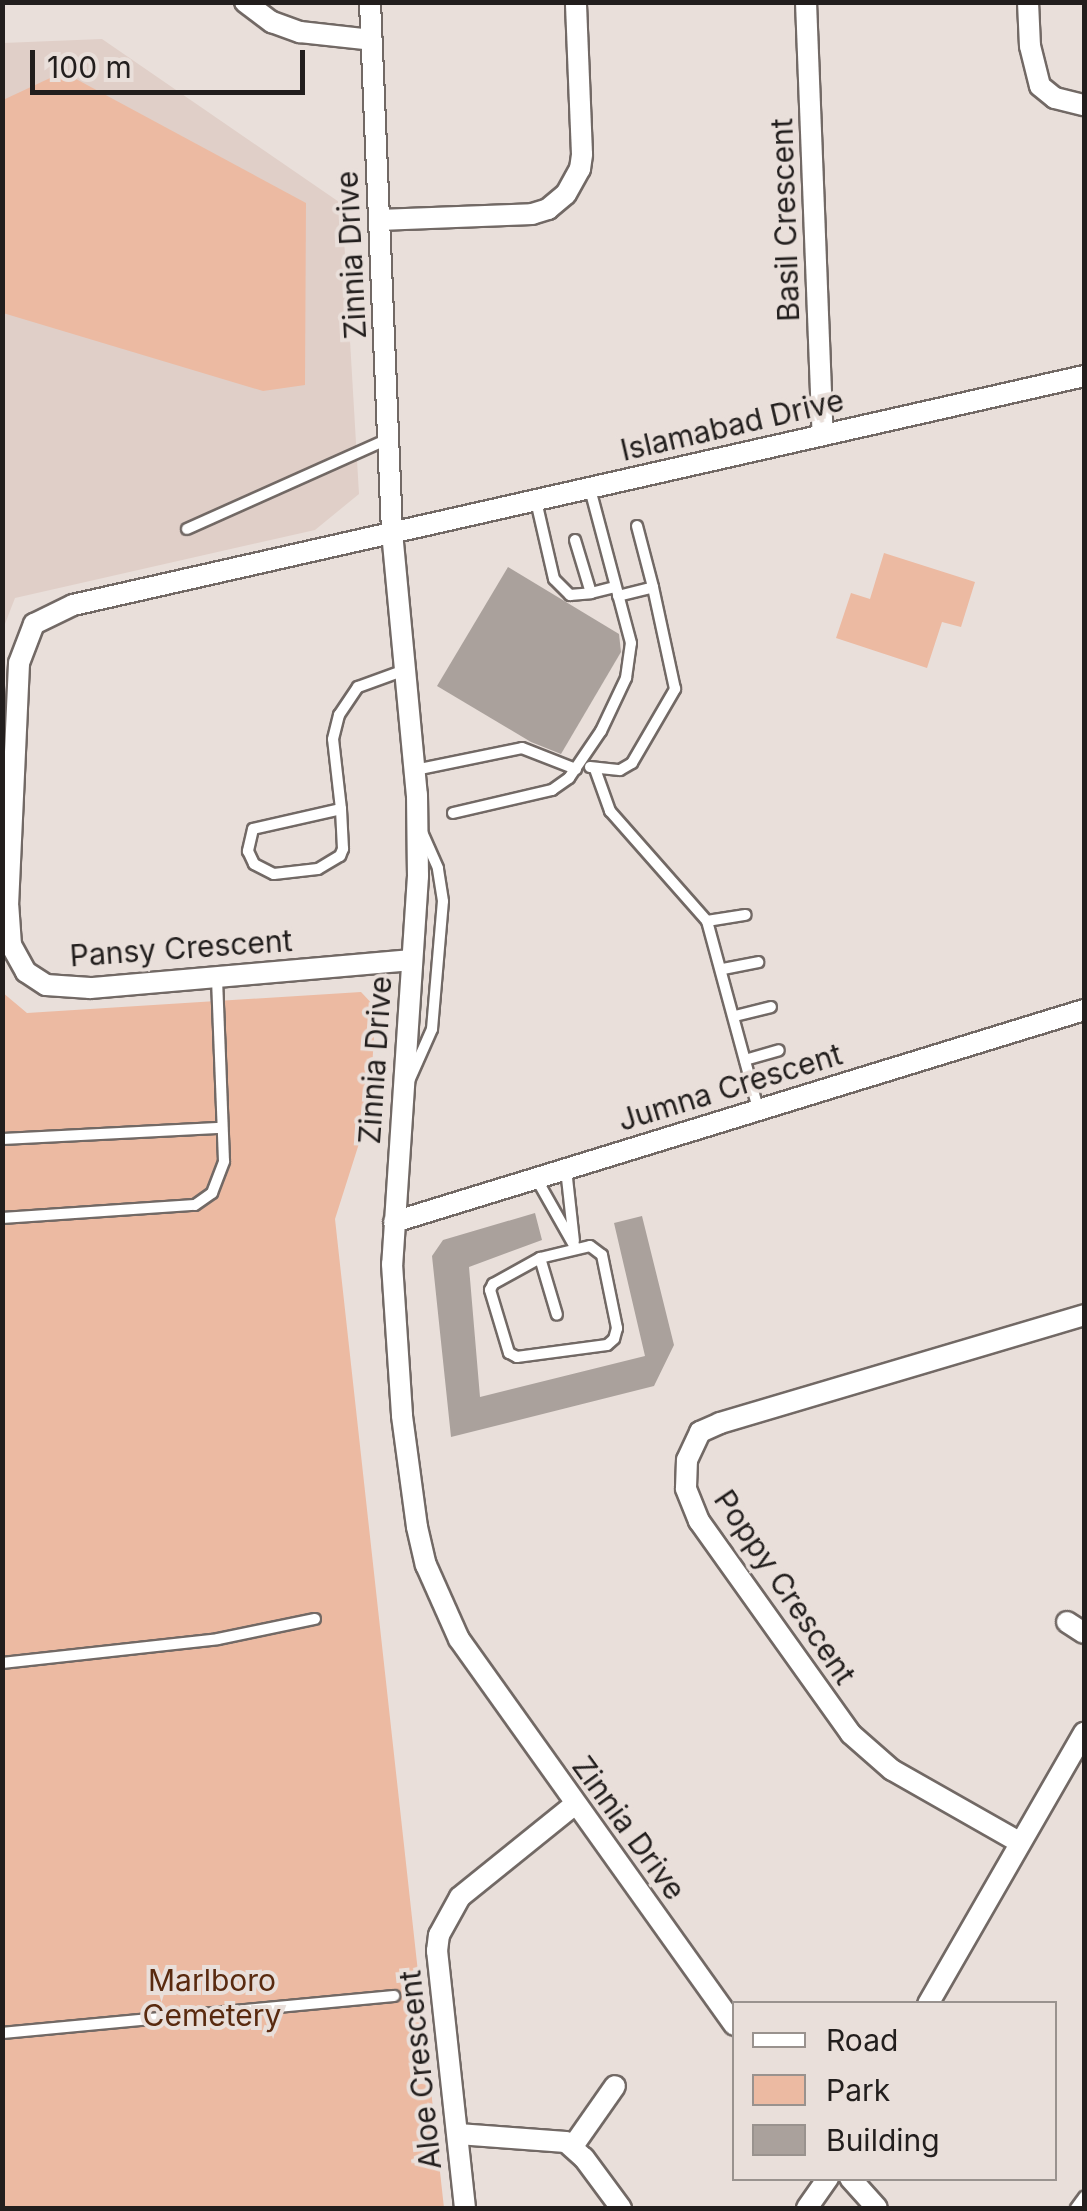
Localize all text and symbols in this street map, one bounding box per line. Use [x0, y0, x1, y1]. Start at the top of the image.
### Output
scale bar [35, 30, 310, 92]
text: 100 m [47, 49, 132, 85]
street label: Basil Crescent [763, 118, 807, 322]
street label: Zinnia Drive [329, 170, 373, 340]
street label: Islamabad Drive [617, 382, 847, 468]
street label: Pansy Crescent [68, 922, 294, 974]
street label: Zinnia Drive [351, 975, 399, 1145]
street label: Jumna Crescent [614, 1036, 846, 1138]
street label: Poppy Crescent [707, 1483, 863, 1691]
street label: Zinnia Drive [565, 1749, 693, 1907]
park label: Marlboro Cemetery [143, 1962, 281, 2032]
street label: Aloe Crescent [392, 1969, 448, 2171]
legend [732, 2001, 1057, 2181]
text: Road [826, 2022, 898, 2058]
text: Park [826, 2072, 890, 2108]
text: Building [826, 2122, 940, 2158]

